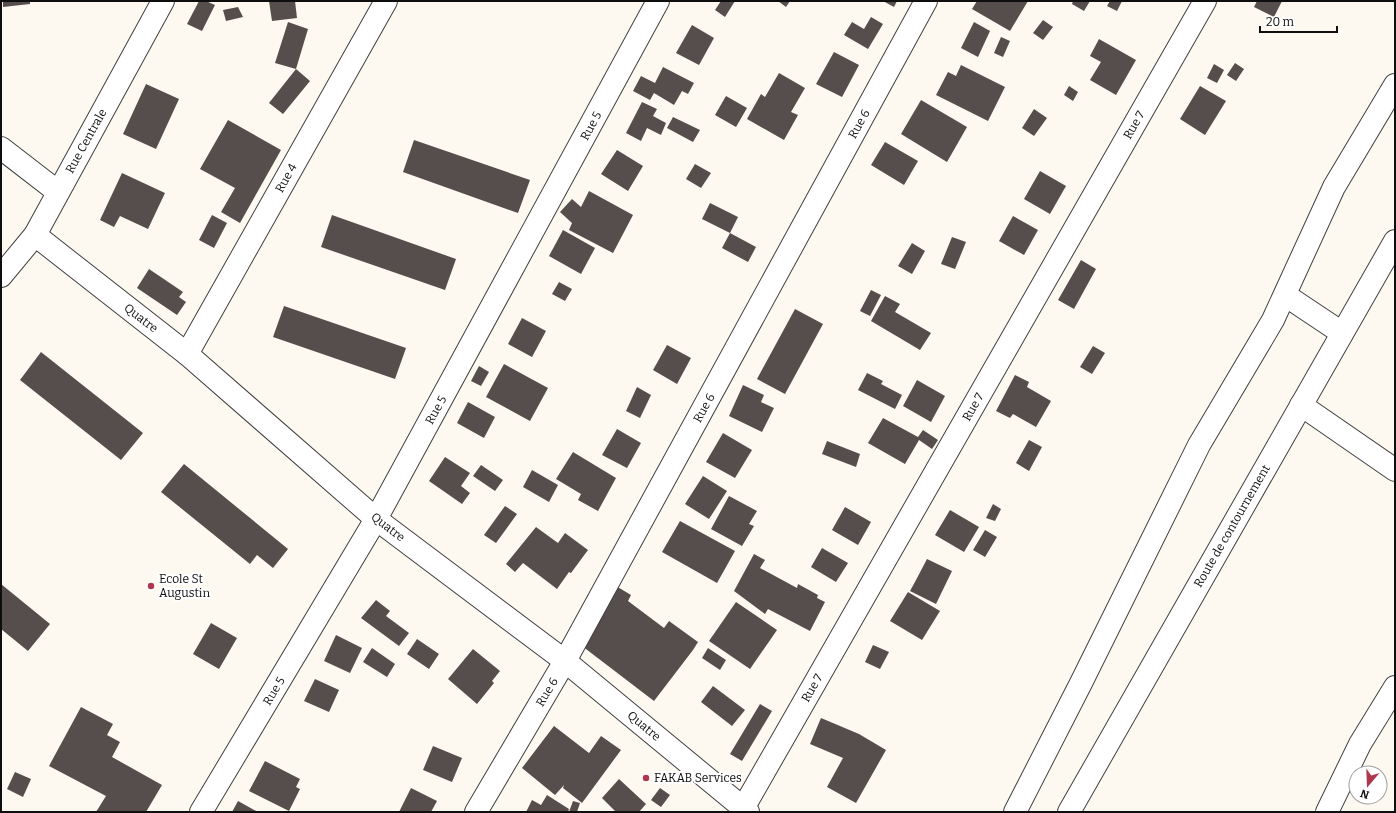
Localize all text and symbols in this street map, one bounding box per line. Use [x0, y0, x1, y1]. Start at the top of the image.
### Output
scale bar [1260, 8, 1337, 34]
text: 20 m [1266, 15, 1295, 29]
street label: Rue Centrale [63, 106, 109, 176]
street label: Rue 6 [845, 107, 873, 141]
street label: Rue 7 [1120, 108, 1148, 142]
street label: Rue 5 [578, 109, 604, 143]
street label: Rue 4 [272, 161, 300, 195]
street label: Quatre [121, 301, 161, 335]
street label: Rue 7 [959, 390, 987, 424]
street label: Rue 6 [690, 391, 718, 425]
street label: Rue 5 [422, 393, 450, 427]
street label: Route de contournement [1191, 462, 1273, 590]
street label: Quatre [368, 510, 408, 544]
place label: Ecole St Augustin [159, 572, 210, 600]
marker: Ecole St Augustin [146, 581, 156, 591]
street label: Rue 7 [798, 671, 826, 705]
street label: Rue 5 [260, 674, 288, 708]
street label: Rue 6 [533, 675, 561, 709]
street label: Quatre [625, 708, 663, 744]
north arrow [1348, 765, 1388, 805]
place label: FAKAB Services [654, 771, 742, 785]
marker: FAKAB Services [641, 773, 651, 783]
text: N [1358, 786, 1371, 802]

